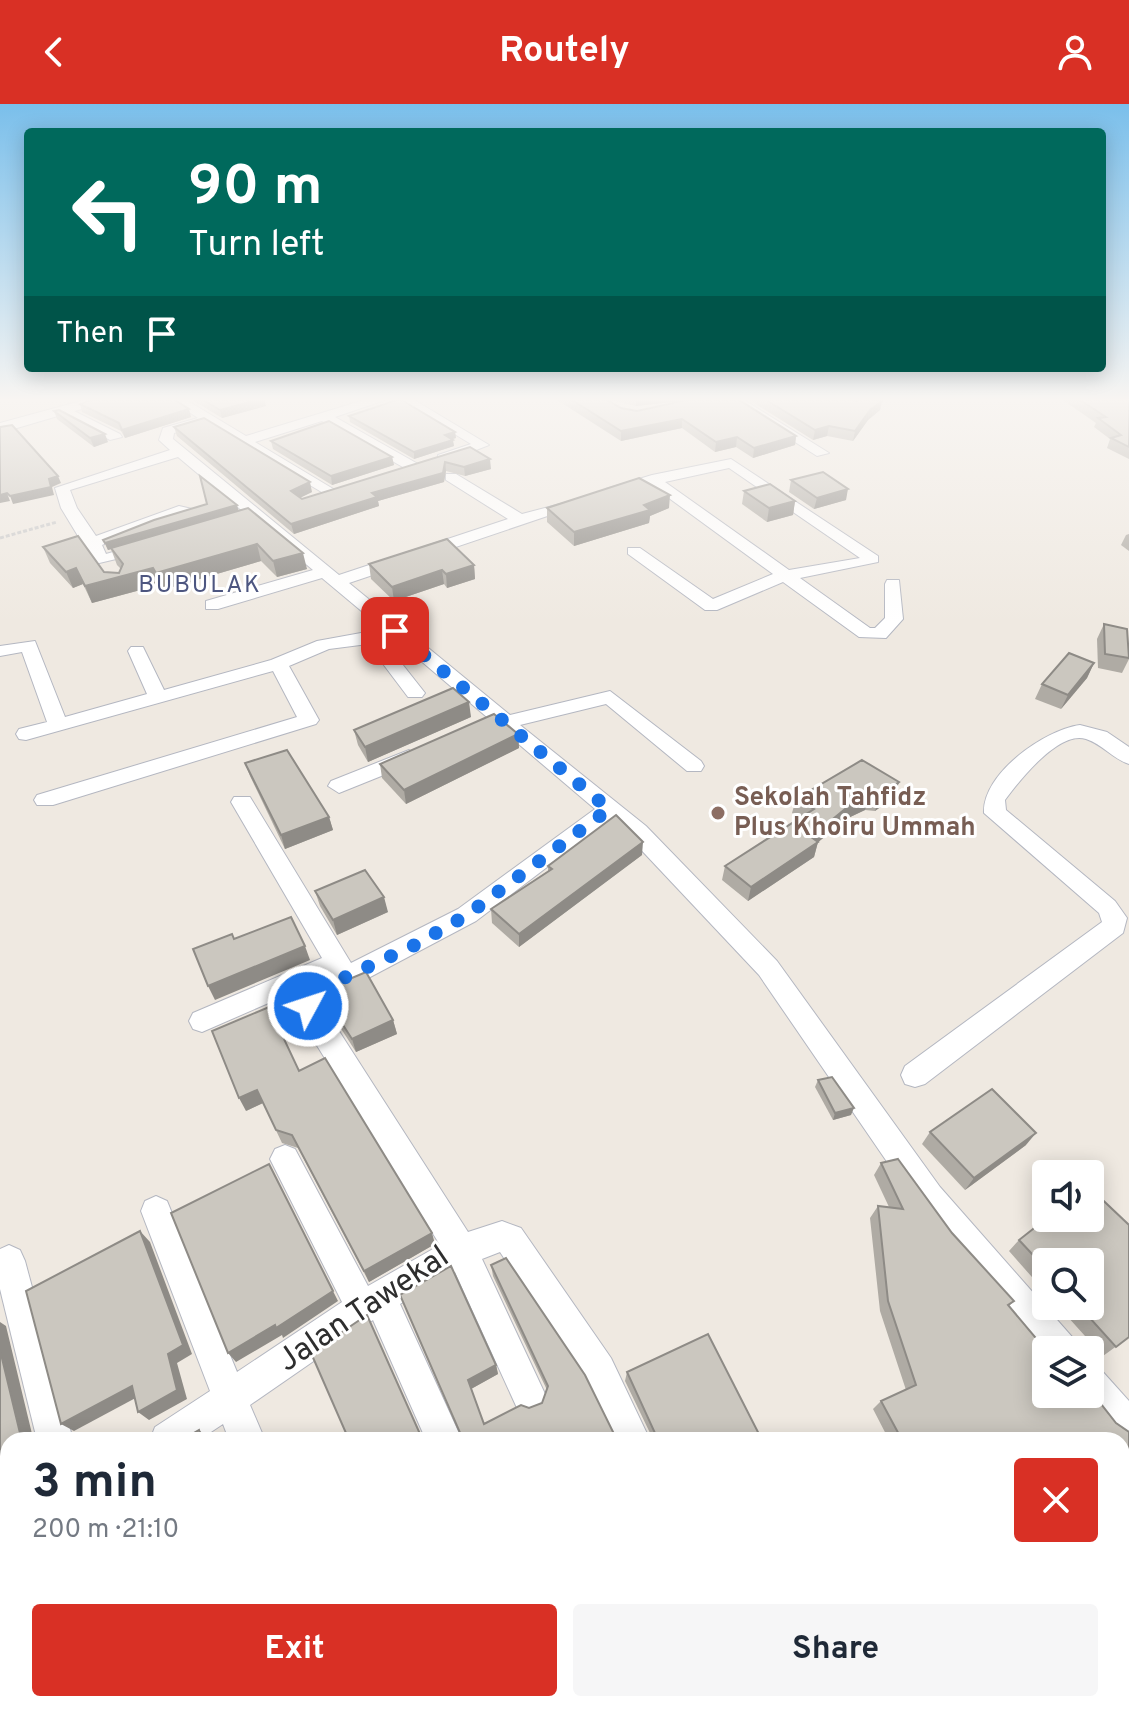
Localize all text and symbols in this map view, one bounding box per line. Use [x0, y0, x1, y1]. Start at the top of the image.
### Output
text: Routely [499, 29, 630, 75]
icon: back [32, 30, 76, 74]
icon: person [1053, 30, 1097, 74]
text: 90 m [188, 154, 323, 224]
icon: left [56, 160, 160, 264]
text: Turn left [188, 223, 325, 269]
icon: arrive [140, 312, 184, 356]
text: Then [56, 316, 124, 353]
district label: BUBULAK [138, 571, 262, 601]
pin [361, 597, 429, 665]
icon: arrive [373, 609, 417, 653]
place label: Sekolah Tahfidz Plus Khoiru Ummah [734, 782, 976, 845]
marker: Sekolah Tahfidz Plus Khoiru Ummah [709, 804, 727, 822]
position arrow [266, 964, 350, 1048]
map controls [1032, 1160, 1104, 1408]
button: sound [1032, 1160, 1104, 1232]
street label: Jalan Tawekal [271, 1238, 457, 1382]
button: search [1032, 1248, 1104, 1320]
button: layers [1032, 1336, 1104, 1408]
text: 3 min [32, 1454, 157, 1514]
button: close [1014, 1458, 1098, 1542]
text: 200 m · 21:10 [32, 1514, 179, 1547]
button: Exit [32, 1604, 557, 1696]
button: Share [573, 1604, 1098, 1696]

